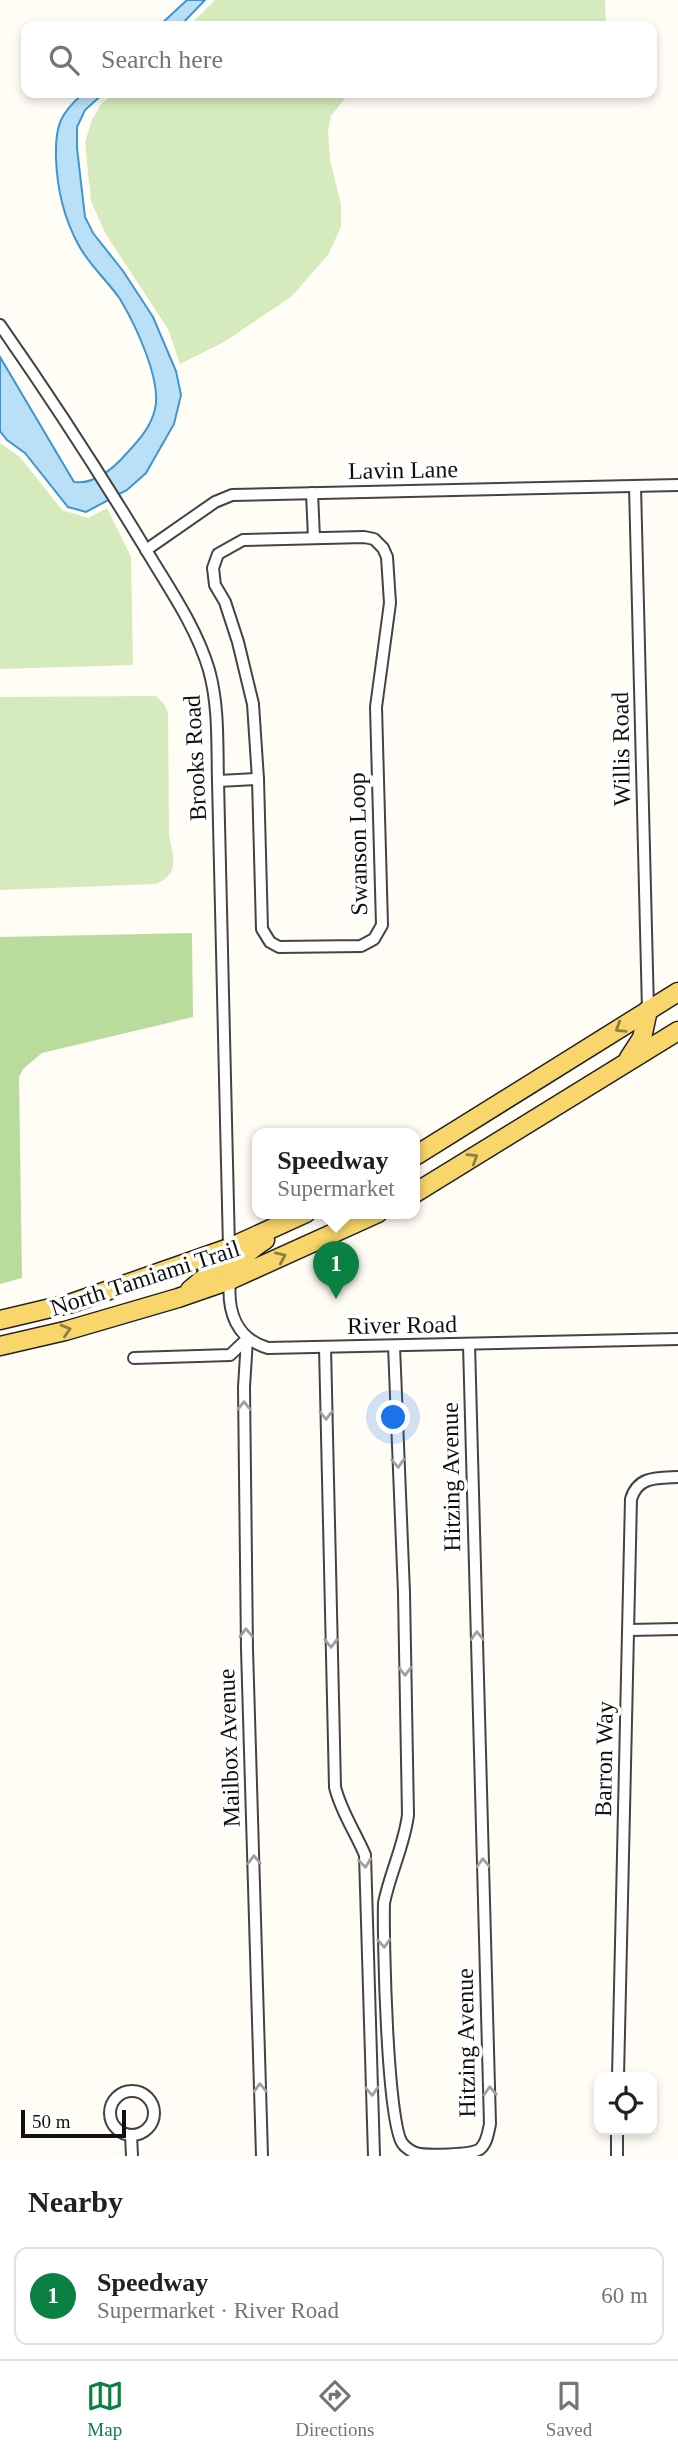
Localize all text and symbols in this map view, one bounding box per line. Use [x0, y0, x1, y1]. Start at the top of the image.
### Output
search box [21, 21, 657, 98]
icon: search [45, 41, 83, 79]
text: Search here [101, 45, 223, 74]
street label: Lavin Lane [348, 456, 458, 484]
street label: Willis Road [607, 692, 635, 806]
street label: Brooks Road [179, 694, 211, 822]
street label: Swanson Loop [344, 772, 372, 916]
one-way arrow [615, 1020, 628, 1033]
popup [252, 1128, 420, 1219]
text: Speedway [277, 1146, 388, 1175]
one-way arrow [465, 1153, 478, 1166]
text: Supermarket [277, 1176, 395, 1201]
street label: North Tamiami Trail [47, 1235, 243, 1321]
pin: 1 [313, 1241, 359, 1299]
one-way arrow [274, 1251, 287, 1265]
street label: River Road [347, 1311, 457, 1339]
one-way arrow [60, 1324, 72, 1339]
one-way arrow [236, 1400, 252, 1410]
your location [376, 1400, 410, 1434]
street label: Hitzing Avenue [437, 1402, 465, 1552]
one-way arrow [318, 1411, 334, 1421]
one-way arrow [391, 1458, 406, 1469]
one-way arrow [239, 1627, 254, 1638]
one-way arrow [470, 1630, 485, 1641]
one-way arrow [323, 1638, 339, 1648]
one-way arrow [397, 1666, 413, 1676]
street label: Mailbox Avenue [213, 1668, 245, 1828]
street label: Barron Way [590, 1701, 618, 1817]
one-way arrow [246, 1855, 261, 1866]
one-way arrow [357, 1858, 372, 1869]
one-way arrow [476, 1858, 491, 1869]
one-way arrow [376, 1938, 391, 1949]
street label: Hitzing Avenue [452, 1968, 480, 2118]
map controls [594, 2072, 657, 2135]
button: locate [594, 2072, 657, 2135]
one-way arrow [253, 2082, 268, 2093]
one-way arrow [364, 2085, 379, 2096]
one-way arrow [482, 2085, 497, 2096]
scale bar [21, 2107, 126, 2139]
text: 50 m [32, 2111, 71, 2132]
text: Nearby [28, 2185, 123, 2218]
text: Speedway [97, 2268, 208, 2297]
text: 1 [47, 2283, 59, 2308]
text: 60 m [601, 2283, 648, 2308]
text: Supermarket · River Road [97, 2298, 339, 2323]
tab: Map [86, 2377, 124, 2441]
tab: Directions [295, 2377, 374, 2441]
tab: Saved [546, 2377, 592, 2441]

